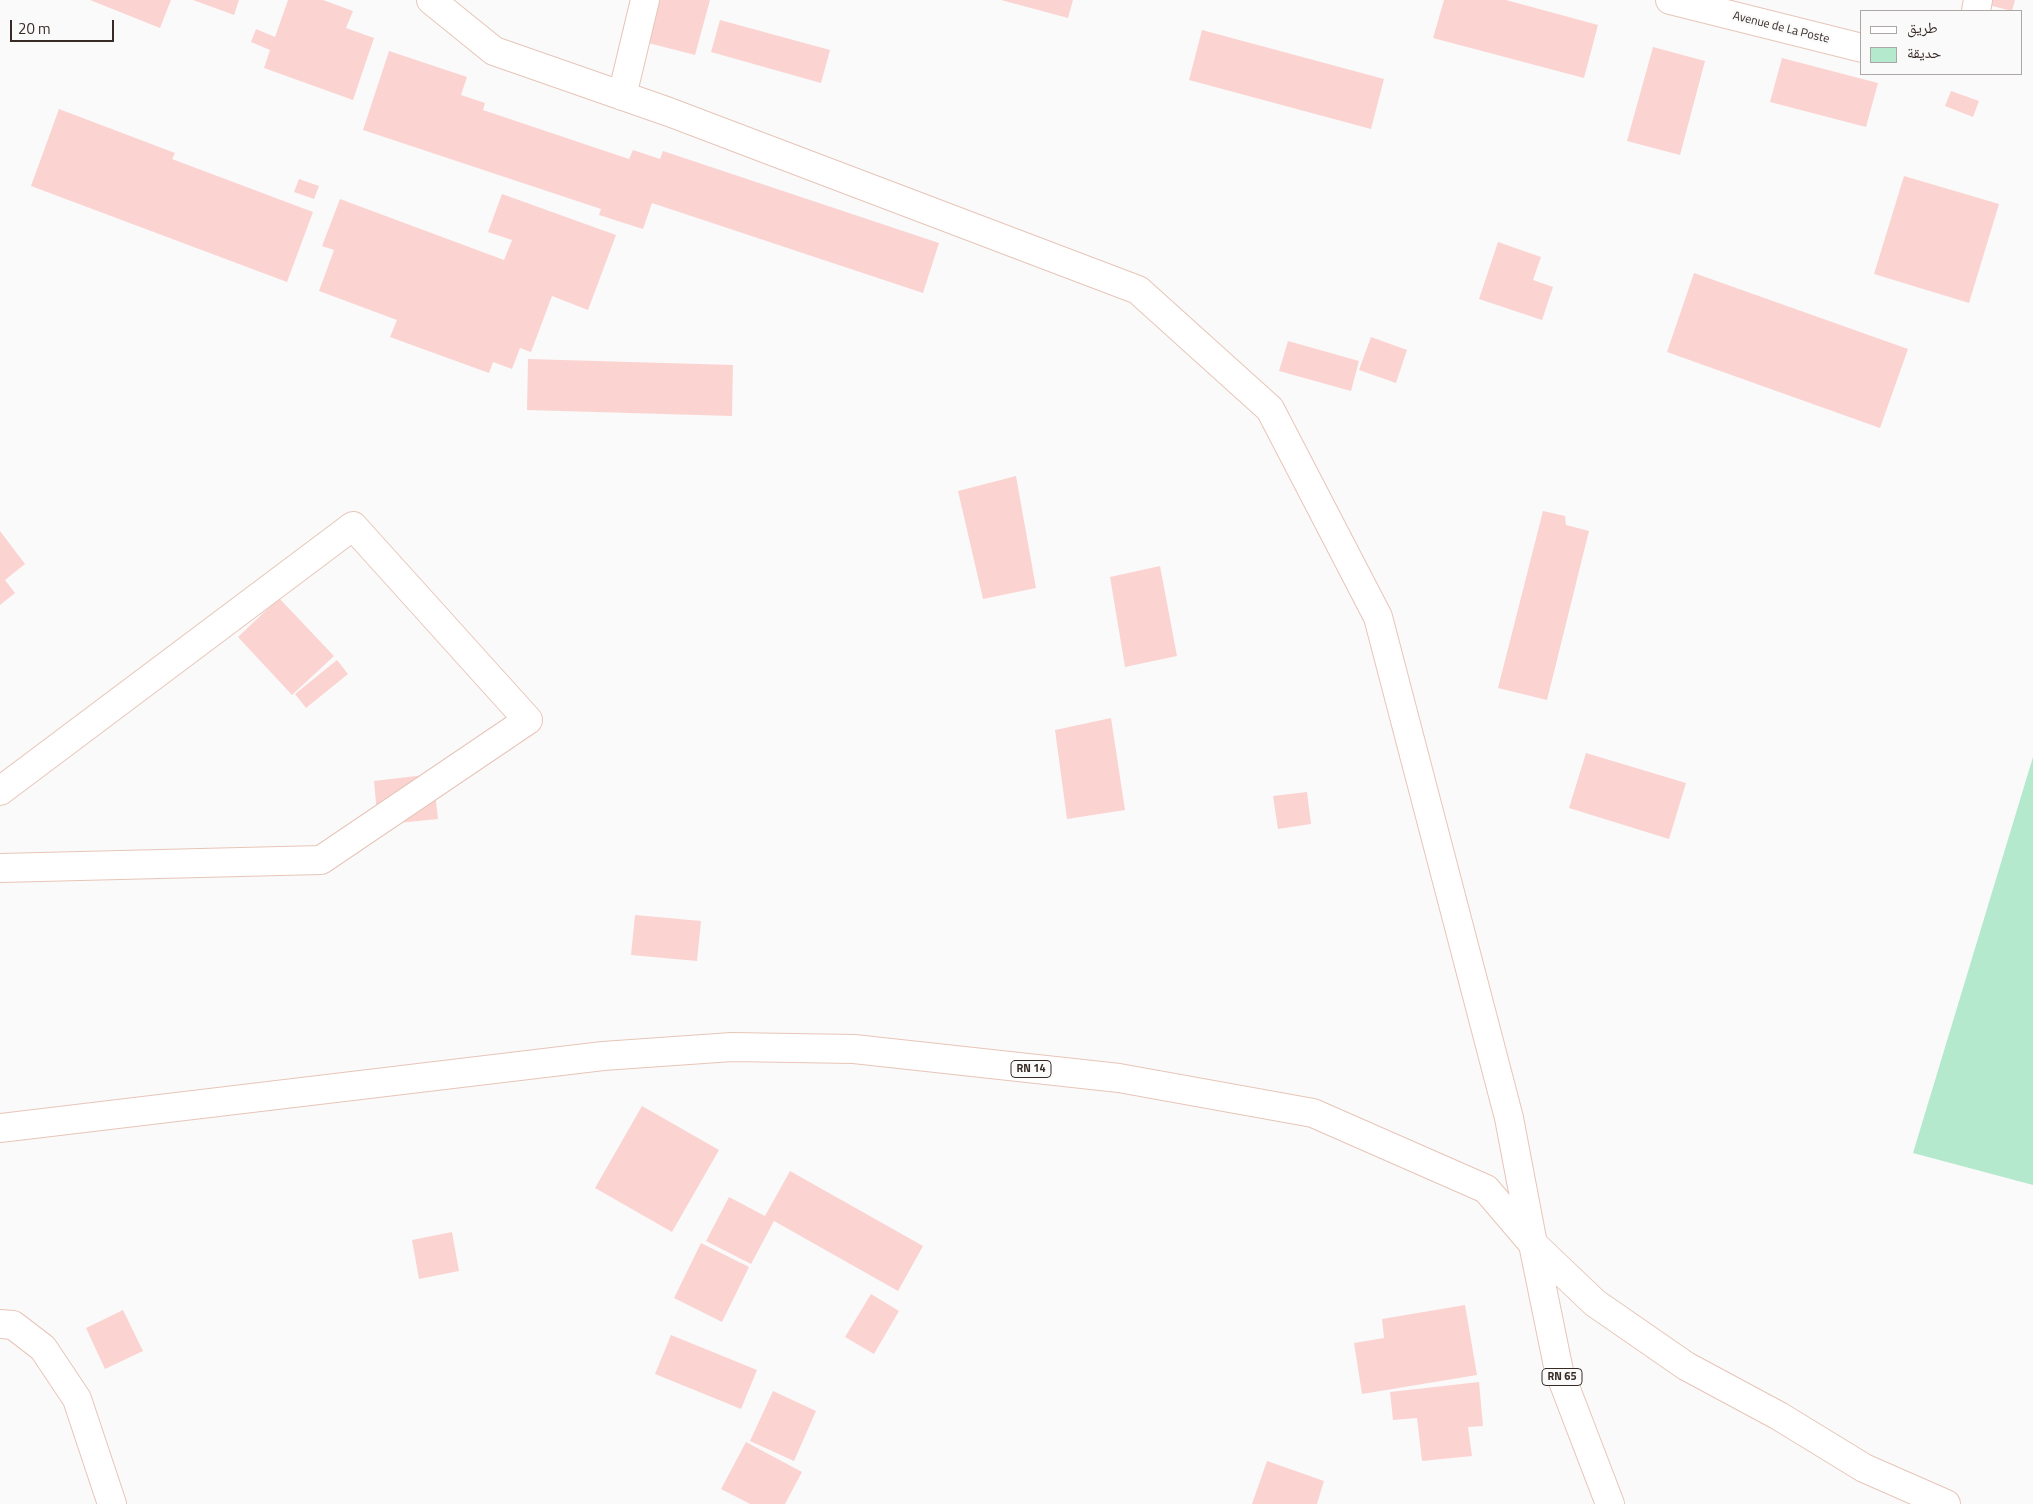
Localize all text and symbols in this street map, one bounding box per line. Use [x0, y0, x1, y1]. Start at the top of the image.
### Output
street label: Avenue de La Poste [1731, 9, 1831, 47]
scale bar [12, 10, 116, 42]
legend [1860, 10, 2023, 75]
text: طريق [1907, 16, 1938, 39]
text: 20 m [18, 17, 51, 40]
text: حديقة [1907, 41, 1941, 64]
road number: RN 14 [1011, 1060, 1051, 1078]
road number: RN 65 [1542, 1368, 1582, 1385]

